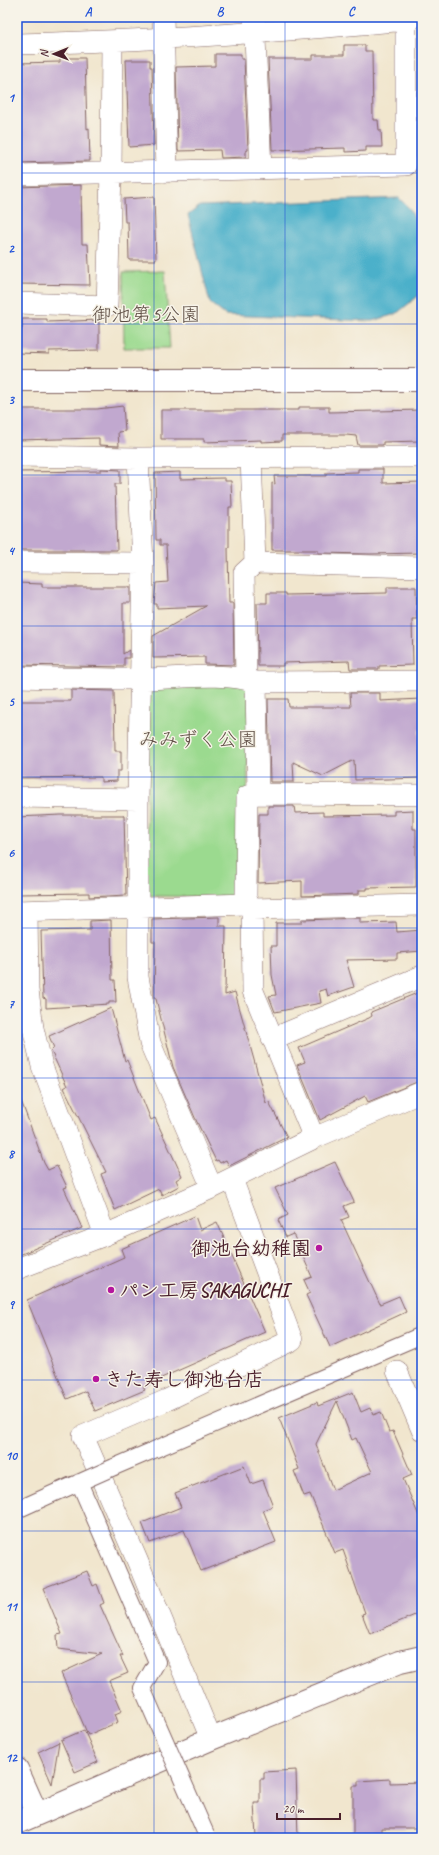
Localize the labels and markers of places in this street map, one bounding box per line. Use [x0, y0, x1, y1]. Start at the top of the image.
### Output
place label: 御池台幼稚園 [191, 1236, 311, 1261]
marker: 御池台幼稚園 [314, 1243, 324, 1253]
place label: パン工房SAKAGUCHI [119, 1278, 293, 1303]
marker: パン工房SAKAGUCHI [106, 1285, 116, 1295]
place label: きた寿し御池台店 [104, 1367, 264, 1392]
marker: きた寿し御池台店 [91, 1374, 101, 1384]

